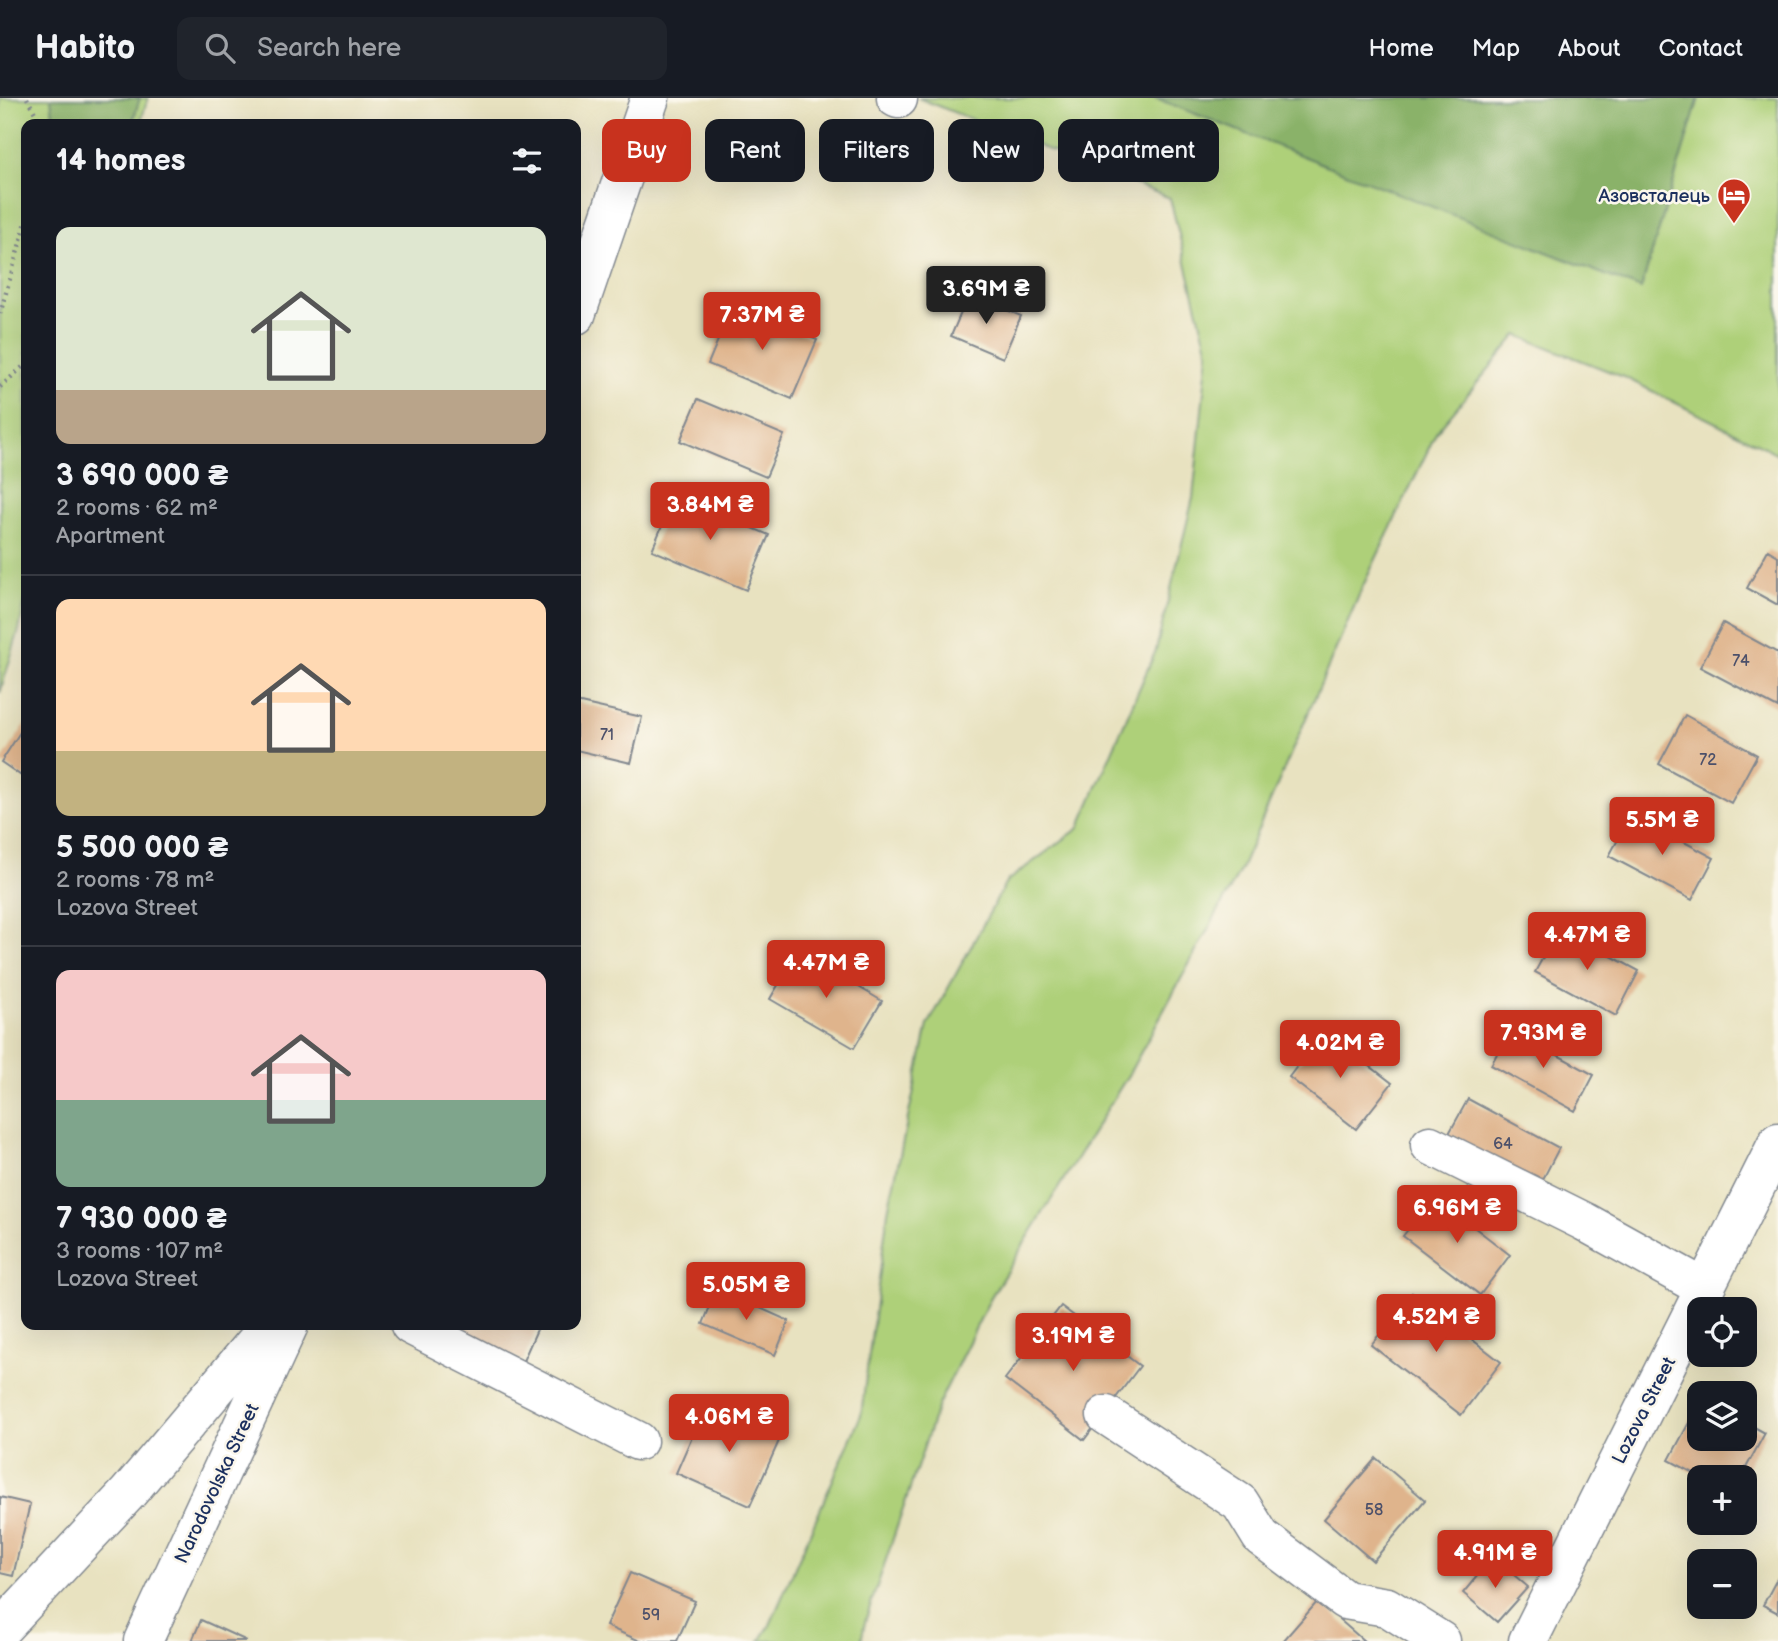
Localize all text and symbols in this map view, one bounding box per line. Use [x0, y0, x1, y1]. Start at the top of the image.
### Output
search box [177, 17, 667, 80]
text: Habito [35, 28, 135, 68]
icon: search [201, 29, 239, 67]
text: Search here [257, 33, 401, 64]
text: Home [1369, 34, 1434, 63]
text: Map [1472, 34, 1520, 63]
text: About [1558, 34, 1620, 63]
text: Contact [1658, 34, 1743, 63]
chip: Buy [602, 119, 691, 182]
chip: Rent [705, 119, 805, 182]
chip: Filters [819, 119, 934, 182]
chip: New [948, 119, 1044, 182]
chip: Apartment [1058, 119, 1219, 182]
icon: filters [508, 142, 546, 180]
text: 14 homes [56, 143, 185, 179]
hotel icon: Азовсталець [1715, 176, 1753, 225]
place label: Азовсталець [1598, 185, 1711, 208]
pin: 3.69M ₴ [921, 266, 1051, 326]
icon: home [238, 273, 364, 399]
text: 3.69M ₴ [942, 275, 1030, 303]
pin: 7.37M ₴ [697, 292, 827, 352]
text: 7.37M ₴ [719, 301, 805, 329]
text: 3 690 000 ₴ [56, 458, 228, 494]
pin: 3.84M ₴ [645, 482, 775, 542]
text: 3.84M ₴ [666, 491, 754, 519]
text: 2 rooms · 62 m² [56, 494, 218, 522]
text: Apartment [56, 522, 165, 550]
icon: home [238, 645, 364, 771]
house number: 74 [1732, 652, 1750, 671]
house number: 71 [600, 726, 614, 745]
house number: 72 [1699, 751, 1717, 770]
pin: 5.5M ₴ [1605, 798, 1719, 857]
text: 5.5M ₴ [1626, 806, 1698, 834]
text: 5 500 000 ₴ [56, 830, 228, 866]
text: 2 rooms · 78 m² [56, 866, 214, 894]
text: Lozova Street [56, 894, 198, 922]
pin: 4.47M ₴ [1522, 912, 1652, 972]
text: 4.47M ₴ [1544, 921, 1630, 949]
pin: 4.47M ₴ [761, 940, 891, 1000]
text: 4.47M ₴ [783, 949, 869, 977]
pin: 7.93M ₴ [1478, 1010, 1608, 1070]
icon: home [238, 1016, 364, 1142]
text: 7.93M ₴ [1500, 1019, 1586, 1047]
pin: 4.02M ₴ [1275, 1020, 1405, 1080]
text: 4.02M ₴ [1296, 1029, 1384, 1057]
house number: 64 [1493, 1135, 1513, 1154]
pin: 6.96M ₴ [1392, 1186, 1522, 1245]
text: 6.96M ₴ [1413, 1194, 1501, 1222]
text: 7 930 000 ₴ [56, 1201, 227, 1237]
text: 3 rooms · 107 m² [56, 1237, 223, 1265]
pin: 5.05M ₴ [681, 1262, 811, 1322]
text: Lozova Street [56, 1265, 198, 1293]
text: 5.05M ₴ [702, 1271, 790, 1299]
pin: 4.52M ₴ [1371, 1294, 1501, 1354]
map controls [1687, 1297, 1757, 1619]
button: locate [1687, 1297, 1757, 1367]
text: 4.52M ₴ [1392, 1303, 1480, 1331]
pin: 3.19M ₴ [1008, 1314, 1138, 1373]
text: 3.19M ₴ [1031, 1322, 1115, 1350]
street label: Lozova Street [1608, 1353, 1681, 1468]
button: layers [1687, 1381, 1757, 1451]
pin: 4.06M ₴ [664, 1394, 794, 1454]
street label: Narodovolska Street [170, 1400, 265, 1567]
text: 4.06M ₴ [685, 1403, 773, 1431]
button: + [1687, 1465, 1757, 1535]
house number: 58 [1365, 1501, 1383, 1520]
pin: 4.91M ₴ [1430, 1530, 1560, 1590]
text: 4.91M ₴ [1453, 1539, 1537, 1567]
button: − [1687, 1549, 1757, 1619]
house number: 59 [642, 1606, 660, 1625]

